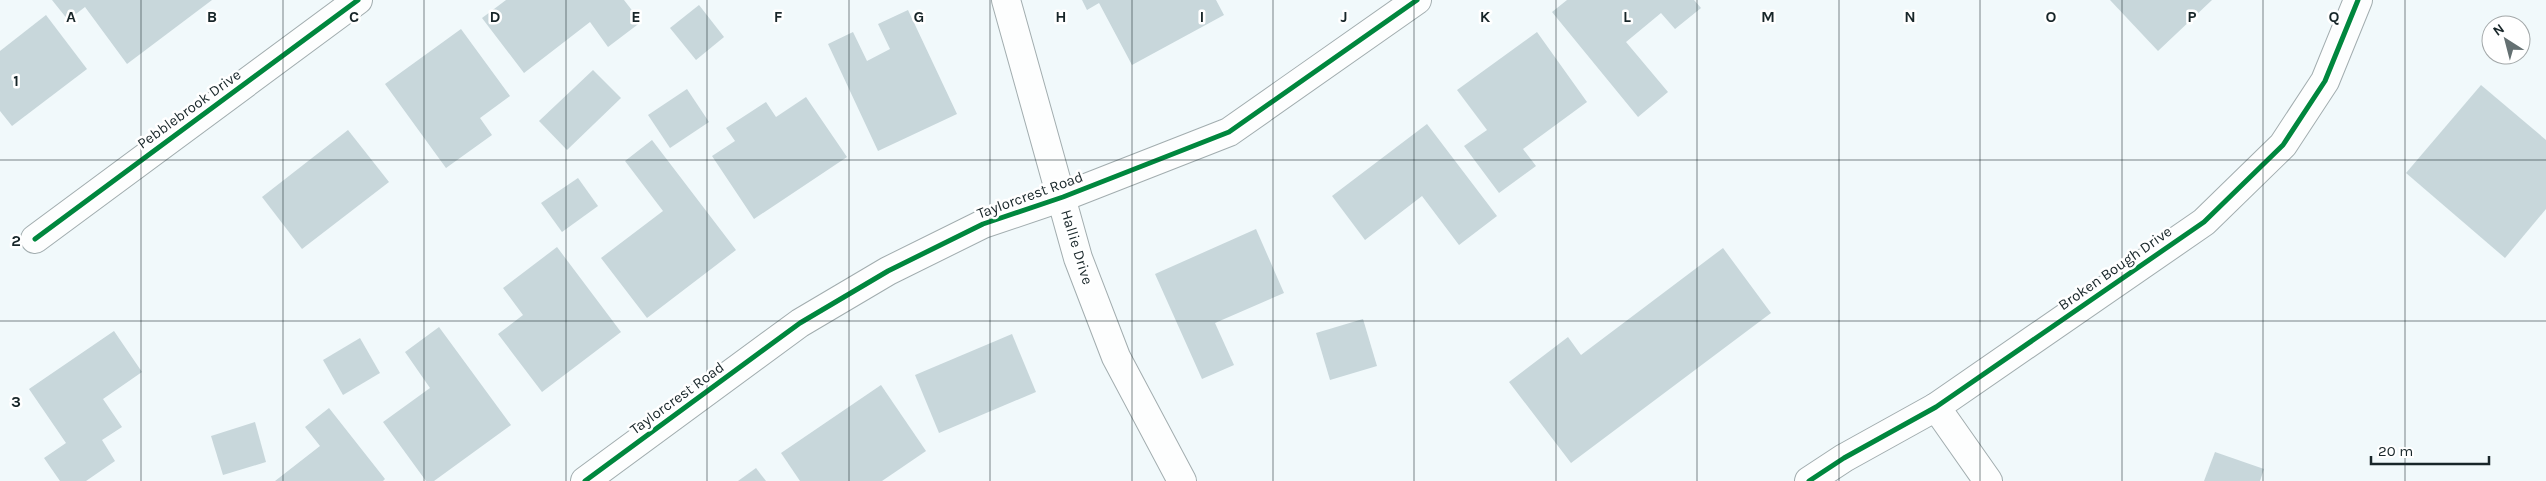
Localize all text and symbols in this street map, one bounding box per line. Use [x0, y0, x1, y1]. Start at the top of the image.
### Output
text: A [66, 7, 76, 26]
text: B [207, 7, 217, 26]
text: C [349, 7, 359, 26]
text: D [490, 7, 501, 26]
text: E [631, 7, 641, 26]
text: F [774, 7, 783, 26]
text: G [914, 7, 924, 26]
text: H [1055, 7, 1067, 26]
text: I [1200, 7, 1204, 26]
text: J [1340, 7, 1348, 26]
text: K [1480, 7, 1491, 26]
text: L [1623, 7, 1631, 26]
text: M [1761, 7, 1775, 26]
text: N [1904, 7, 1916, 26]
text: O [2046, 7, 2057, 26]
text: P [2187, 7, 2197, 26]
text: Q [2329, 7, 2340, 26]
north arrow [2481, 15, 2531, 65]
text: N [2490, 20, 2508, 40]
street label: Pebblebrook Drive [134, 65, 244, 153]
text: 1 [13, 71, 19, 90]
street label: Taylorcrest Road [974, 167, 1086, 223]
street label: Hallie Drive [1057, 207, 1097, 287]
street label: Broken Bough Drive [2055, 222, 2175, 314]
text: 2 [11, 231, 21, 250]
street label: Taylorcrest Road [627, 358, 727, 438]
text: 3 [11, 392, 21, 411]
scale bar [2371, 434, 2488, 466]
text: 20 m [2378, 442, 2413, 460]

